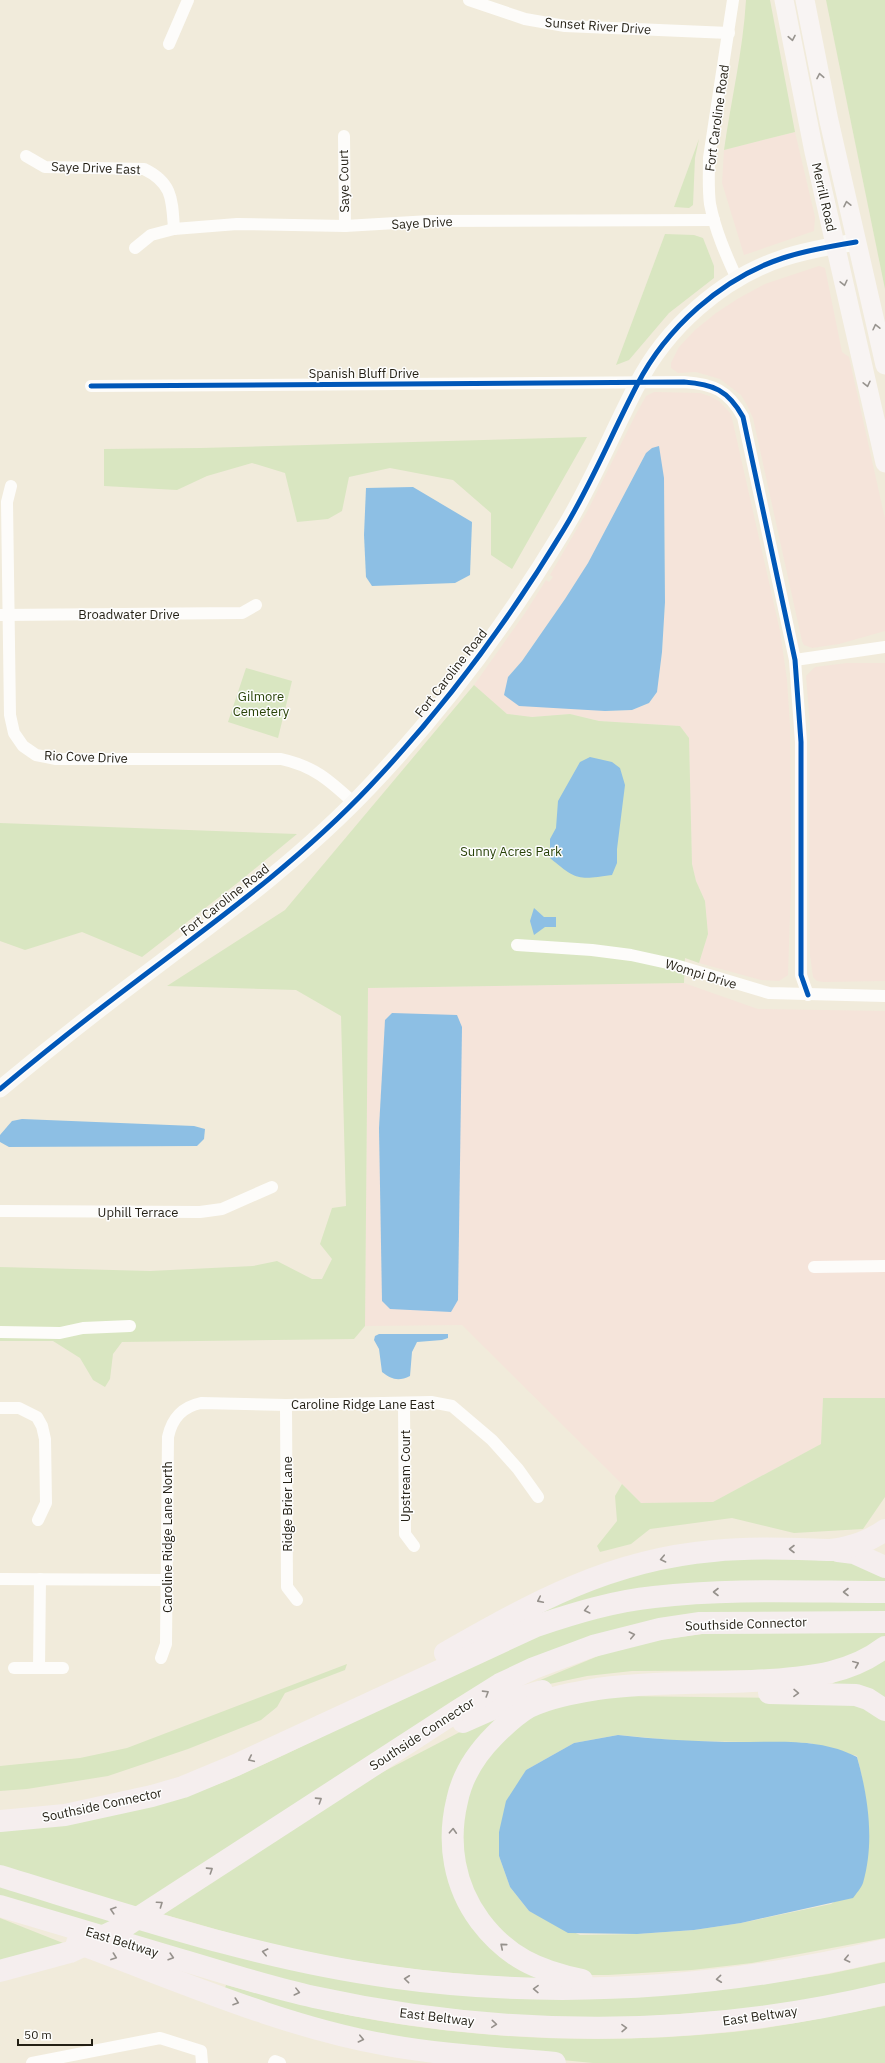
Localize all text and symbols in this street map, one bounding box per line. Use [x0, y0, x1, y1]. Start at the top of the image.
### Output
street label: Sunset River Drive [544, 14, 652, 38]
one-way arrow [787, 35, 795, 41]
street label: Fort Caroline Road [701, 63, 733, 173]
one-way arrow [817, 73, 825, 79]
street label: Saye Court [335, 149, 353, 213]
street label: Saye Drive East [51, 158, 141, 178]
street label: Merrill Road [808, 161, 840, 233]
one-way arrow [844, 200, 852, 207]
street label: Saye Drive [391, 213, 453, 233]
one-way arrow [839, 280, 847, 287]
one-way arrow [873, 324, 881, 330]
street label: Spanish Bluff Drive [309, 365, 419, 382]
one-way arrow [862, 381, 870, 387]
street label: Broadwater Drive [78, 606, 180, 623]
street label: Fort Caroline Road [411, 625, 491, 721]
park label: Gilmore Cemetery [233, 688, 290, 720]
street label: Rio Cove Drive [44, 747, 128, 767]
park label: Sunny Acres Park [460, 843, 562, 860]
street label: Fort Caroline Road [177, 860, 273, 940]
street label: Wompi Drive [663, 955, 739, 993]
street label: Uphill Terrace [98, 1204, 178, 1221]
street label: Caroline Ridge Lane East [291, 1396, 435, 1413]
street label: Upstream Court [397, 1430, 414, 1522]
street label: Ridge Brier Lane [279, 1456, 296, 1552]
street label: Caroline Ridge Lane North [159, 1461, 176, 1613]
one-way arrow [789, 1545, 795, 1553]
one-way arrow [660, 1554, 666, 1562]
one-way arrow [713, 1588, 719, 1597]
one-way arrow [843, 1588, 849, 1596]
one-way arrow [537, 1596, 544, 1603]
one-way arrow [584, 1605, 591, 1613]
street label: Southside Connector [685, 1613, 807, 1635]
one-way arrow [629, 1631, 635, 1639]
one-way arrow [851, 1661, 859, 1669]
one-way arrow [793, 1689, 799, 1697]
one-way arrow [482, 1691, 489, 1698]
street label: Southside Connector [366, 1694, 478, 1774]
one-way arrow [248, 1754, 255, 1762]
street label: Southside Connector [41, 1784, 164, 1826]
one-way arrow [315, 1797, 322, 1805]
one-way arrow [448, 1828, 457, 1834]
one-way arrow [206, 1868, 213, 1875]
one-way arrow [156, 1901, 163, 1909]
one-way arrow [110, 1906, 117, 1915]
street label: East Beltway [84, 1923, 161, 1961]
one-way arrow [500, 1943, 507, 1950]
one-way arrow [262, 1949, 269, 1957]
one-way arrow [110, 1952, 117, 1960]
one-way arrow [168, 1952, 175, 1961]
one-way arrow [844, 1954, 850, 1962]
one-way arrow [716, 1974, 722, 1983]
one-way arrow [404, 1975, 410, 1984]
one-way arrow [533, 1985, 539, 1993]
one-way arrow [293, 1988, 300, 1996]
one-way arrow [232, 1997, 239, 2006]
street label: East Beltway [722, 2002, 799, 2030]
street label: East Beltway [399, 2004, 476, 2030]
one-way arrow [491, 2019, 497, 2028]
scale bar [18, 2021, 92, 2047]
one-way arrow [621, 2023, 627, 2032]
text: 50 m [24, 2027, 52, 2042]
one-way arrow [357, 2034, 364, 2042]

